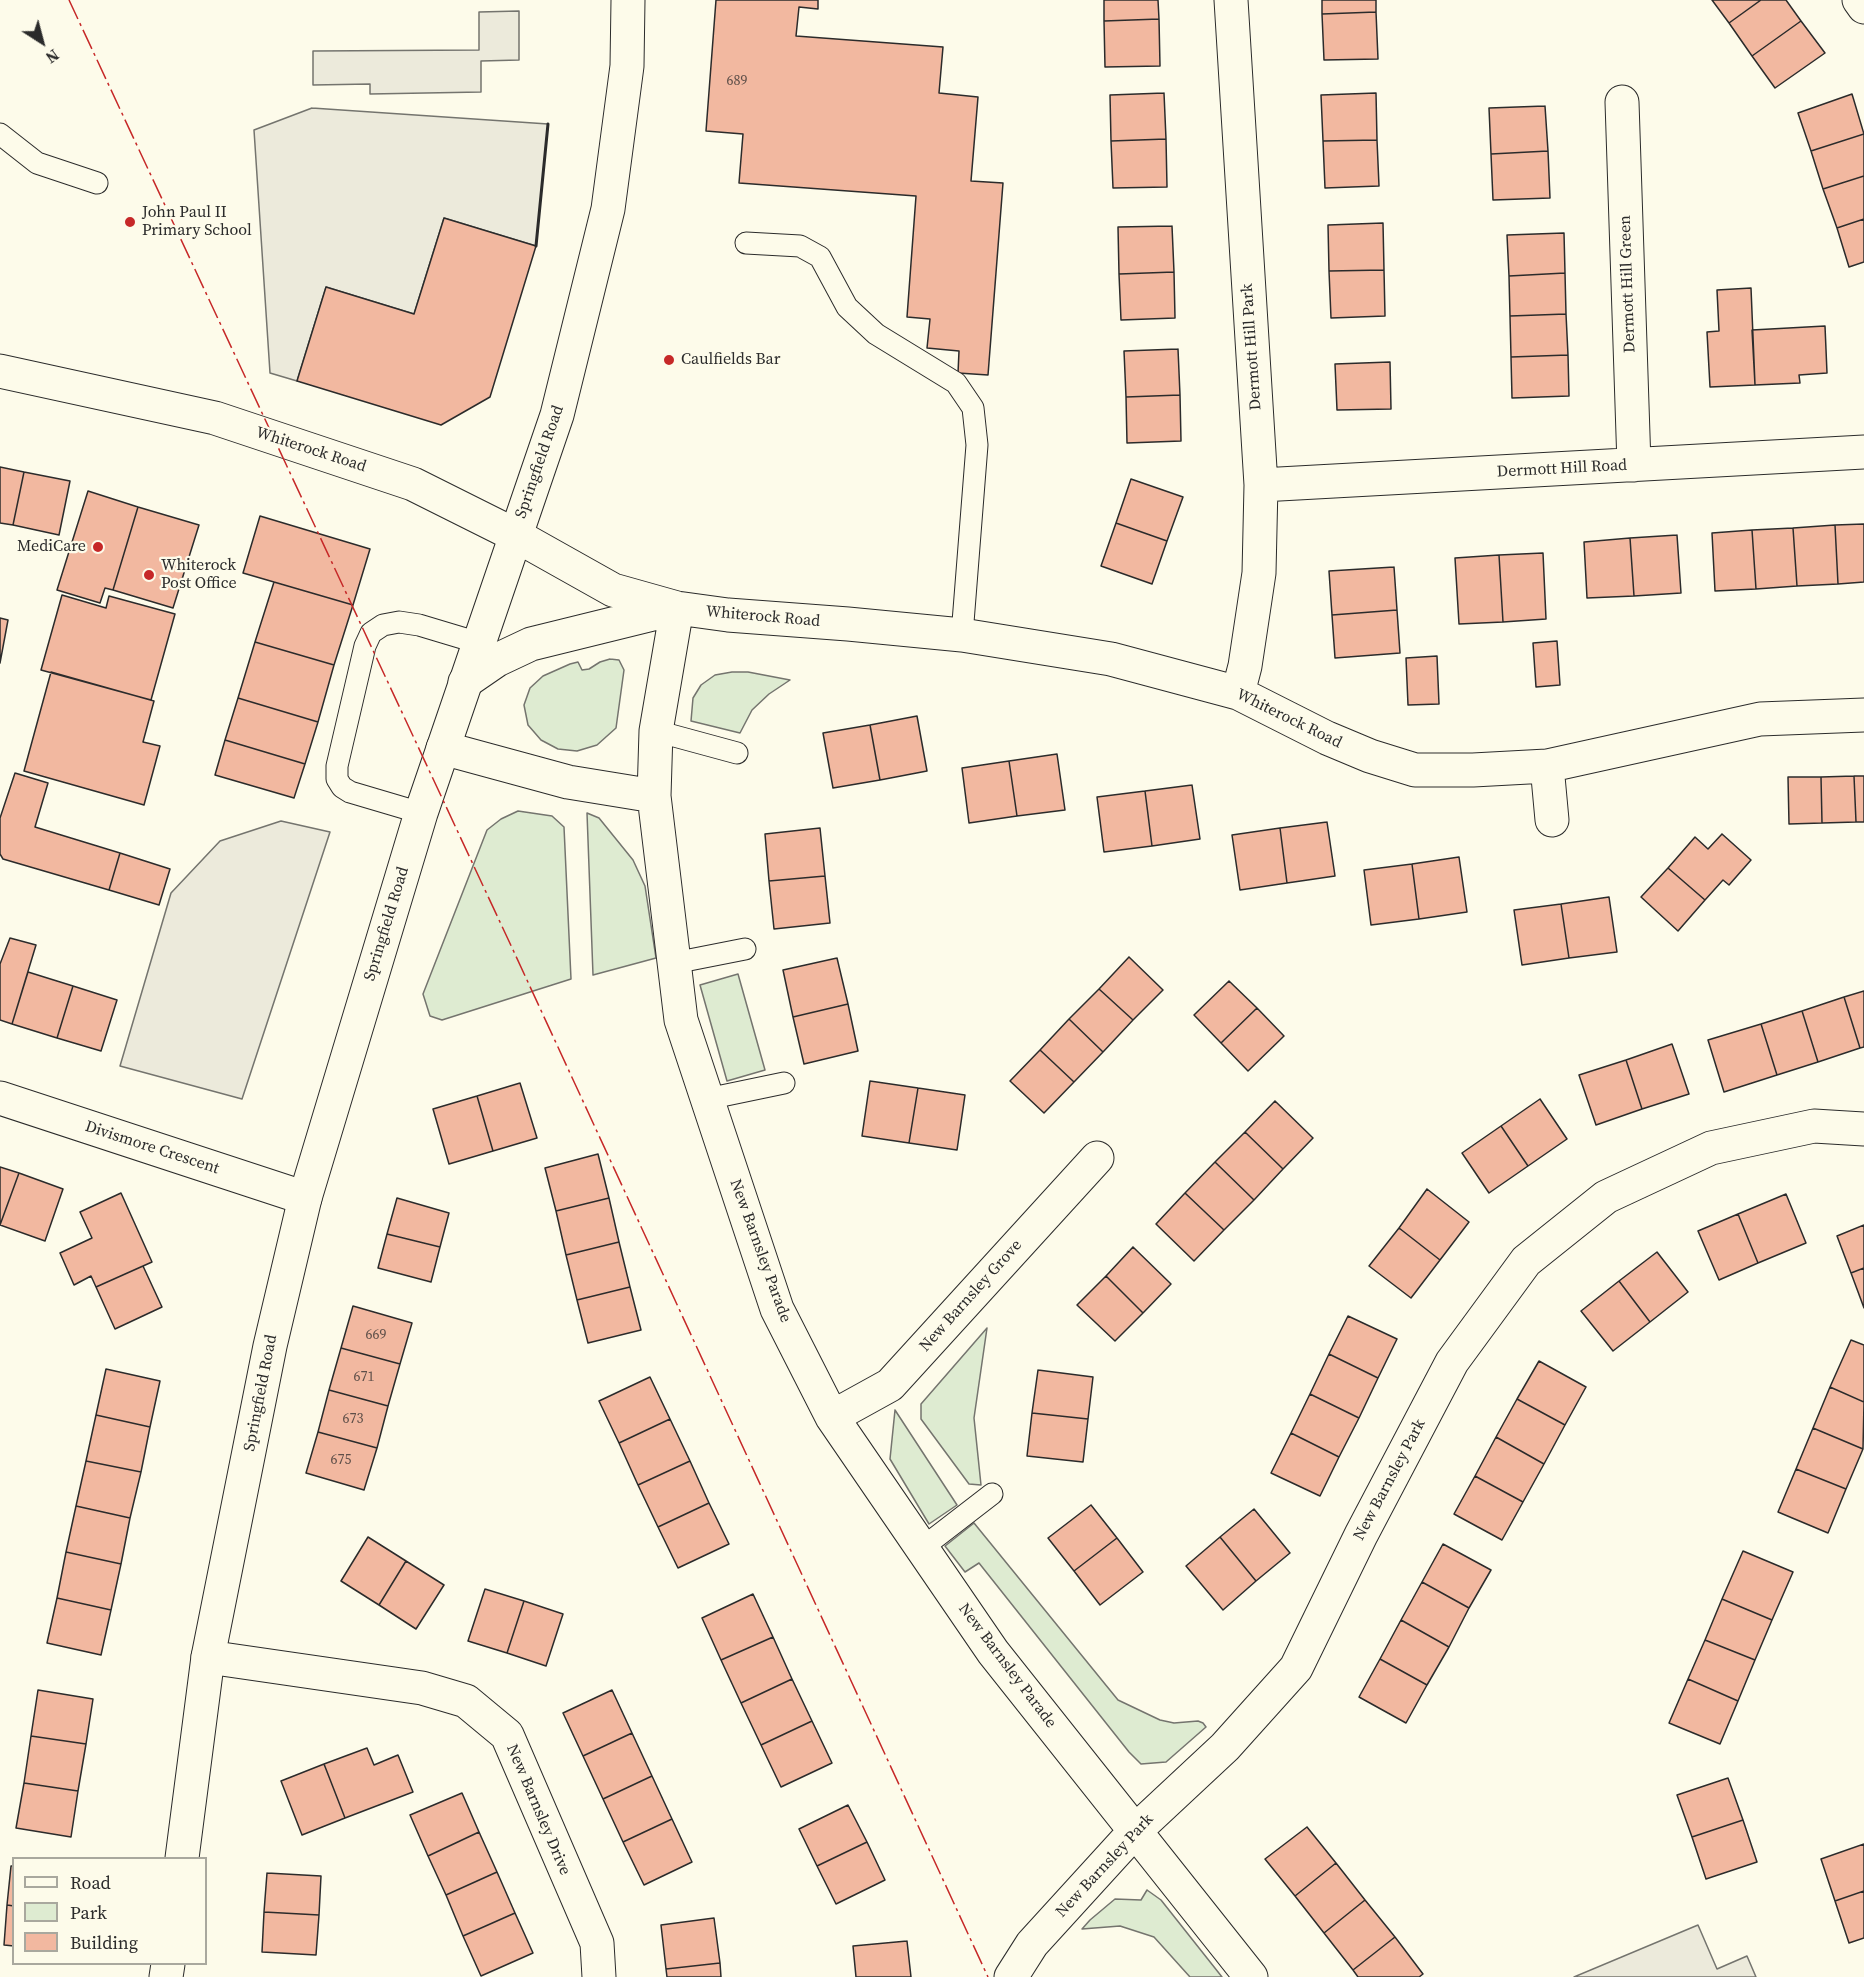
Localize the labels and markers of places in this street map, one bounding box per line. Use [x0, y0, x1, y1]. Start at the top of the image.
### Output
place label: John Paul II Primary School [142, 203, 252, 241]
marker: John Paul II Primary School [123, 215, 137, 229]
place label: Caulfields Bar [681, 350, 780, 370]
marker: Caulfields Bar [662, 353, 676, 367]
place label: MediCare [17, 537, 86, 557]
marker: MediCare [91, 540, 105, 554]
place label: Whiterock Post Office [161, 556, 237, 594]
marker: Whiterock Post Office [142, 568, 156, 582]

